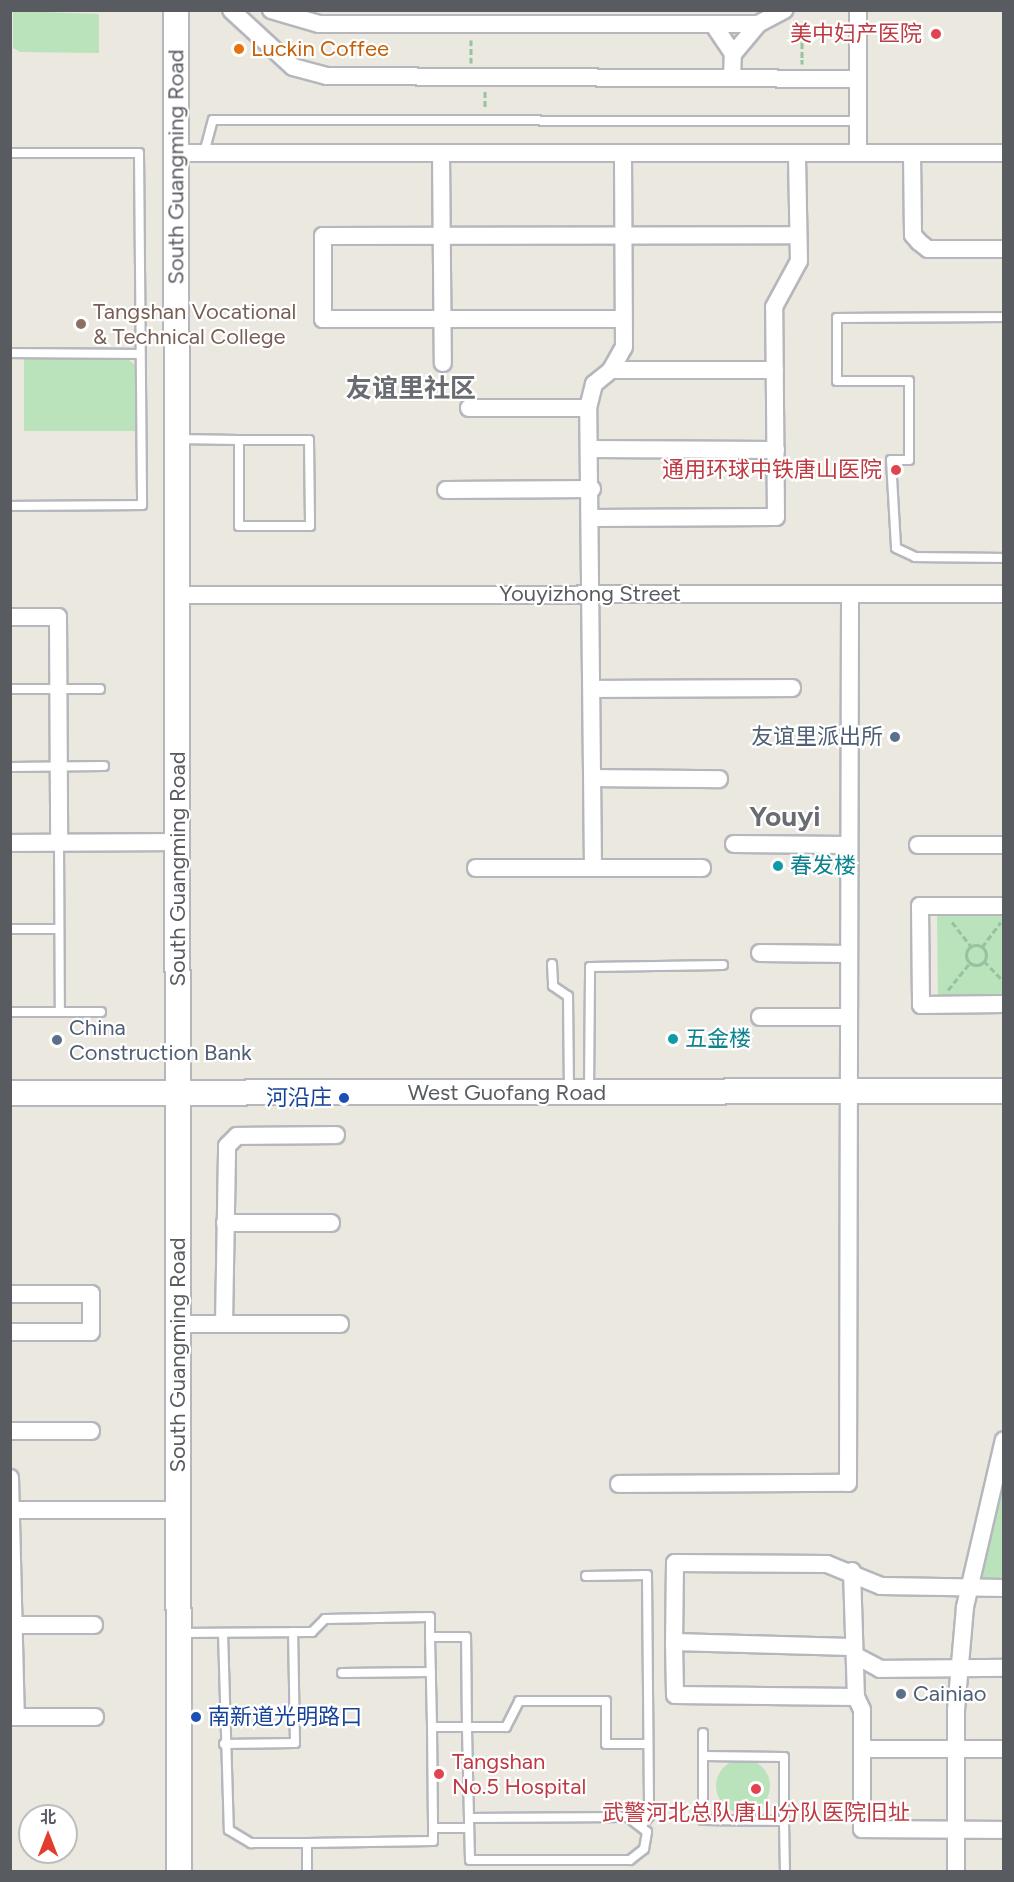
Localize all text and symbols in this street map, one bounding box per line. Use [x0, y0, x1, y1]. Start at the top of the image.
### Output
place label: 美中妇产医院 [790, 21, 922, 47]
marker: 美中妇产医院 [927, 25, 945, 43]
place label: Luckin Coffee [251, 36, 389, 62]
marker: Luckin Coffee [232, 42, 246, 56]
street label: South Guangming Road [163, 49, 189, 285]
place label: Tangshan Vocational & Technical College [93, 298, 296, 350]
marker: Tangshan Vocational & Technical College [74, 317, 88, 331]
district label: 友谊里社区 [346, 373, 476, 405]
place label: 通用环球中铁唐山医院 [662, 457, 882, 483]
marker: 通用环球中铁唐山医院 [887, 461, 905, 479]
street label: Youyizhong Street [499, 581, 681, 607]
place label: 友谊里派出所 [751, 724, 883, 750]
marker: 友谊里派出所 [888, 730, 902, 744]
street label: South Guangming Road [165, 751, 191, 987]
district label: Youyi [749, 799, 821, 833]
place label: 春发楼 [790, 853, 856, 879]
marker: 春发楼 [771, 859, 785, 873]
place label: China Construction Bank [69, 1014, 252, 1066]
place label: 五金楼 [685, 1026, 751, 1052]
marker: 五金楼 [666, 1032, 680, 1046]
marker: China Construction Bank [50, 1033, 64, 1047]
street label: West Guofang Road [408, 1080, 606, 1106]
place label: 河沿庄 [266, 1085, 332, 1111]
marker: 河沿庄 [337, 1091, 351, 1105]
street label: South Guangming Road [165, 1237, 191, 1473]
place label: Cainiao [913, 1681, 987, 1707]
marker: Cainiao [894, 1687, 908, 1701]
place label: 南新道光明路口 [208, 1704, 362, 1730]
marker: 南新道光明路口 [189, 1710, 203, 1724]
place label: Tangshan No.5 Hospital [452, 1748, 586, 1800]
marker: Tangshan No.5 Hospital [430, 1765, 448, 1783]
marker: 武警河北总队唐山分队医院旧址 [747, 1780, 765, 1798]
place label: 武警河北总队唐山分队医院旧址 [602, 1800, 910, 1826]
north arrow [18, 1804, 78, 1864]
text: 北 [40, 1808, 56, 1827]

